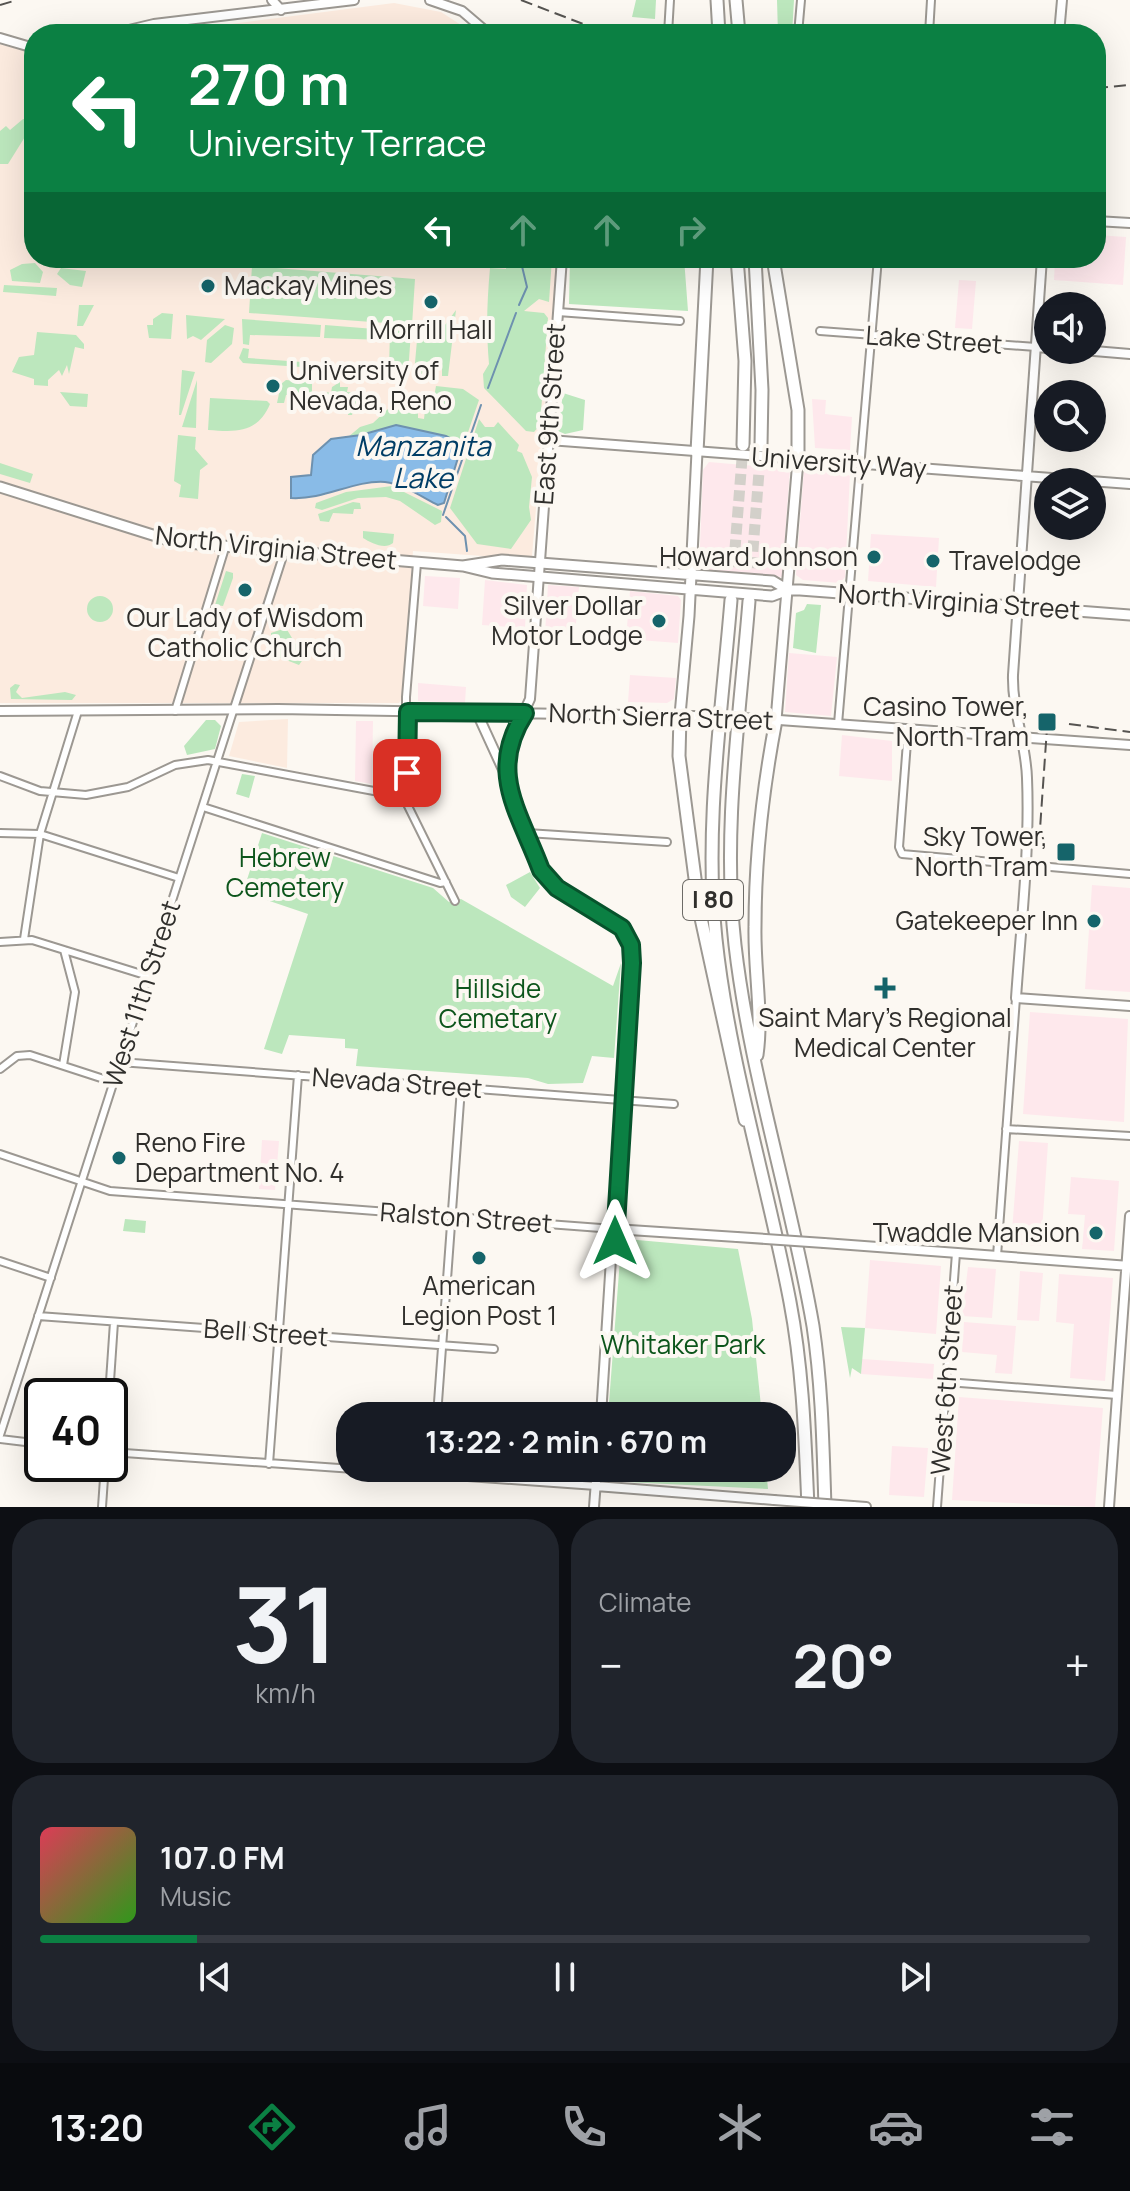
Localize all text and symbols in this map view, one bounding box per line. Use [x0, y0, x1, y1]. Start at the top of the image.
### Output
text: 270 m [188, 45, 350, 122]
icon: left [56, 56, 160, 160]
text: University Terrace [188, 118, 487, 167]
icon: left [417, 208, 461, 252]
icon: ahead [501, 208, 545, 252]
icon: ahead [585, 208, 629, 252]
icon: right [669, 208, 713, 252]
place label: Mackay Mines [224, 267, 392, 303]
marker: Mackay Mines [199, 277, 217, 295]
map controls [1034, 292, 1106, 540]
button: sound [1034, 292, 1106, 364]
marker: Morrill Hall [422, 293, 440, 311]
place label: Morrill Hall [369, 311, 493, 347]
street label: Lake Street [864, 316, 1004, 362]
street label: East 9th Street [525, 322, 573, 506]
place label: University of Nevada, Reno [289, 352, 452, 418]
marker: University of Nevada, Reno [264, 377, 282, 395]
button: search [1034, 380, 1106, 452]
water label: Manzanita Lake [355, 426, 492, 496]
street label: University Way [750, 438, 928, 486]
button: layers [1034, 468, 1106, 540]
street label: North Virginia Street [154, 516, 399, 578]
place label: Howard Johnson [659, 538, 858, 574]
place label: Travelodge [949, 542, 1081, 578]
marker: Howard Johnson [865, 548, 883, 566]
marker: Travelodge [924, 552, 942, 570]
street label: North Virginia Street [837, 575, 1081, 627]
marker: Our Lady of Wisdom Catholic Church [236, 581, 254, 599]
place label: Silver Dollar Motor Lodge [491, 587, 643, 653]
place label: Our Lady of Wisdom Catholic Church [126, 599, 364, 665]
marker: Silver Dollar Motor Lodge [650, 612, 668, 630]
place label: Casino Tower, North Tram [863, 688, 1029, 754]
street label: North Sierra Street [548, 694, 774, 738]
marker: Casino Tower, North Tram [1036, 711, 1058, 733]
pin [373, 739, 441, 807]
icon: arrive [385, 751, 429, 795]
place label: Sky Tower, North Tram [915, 818, 1048, 884]
park label: Hebrew Cemetery [226, 839, 345, 905]
marker: Sky Tower, North Tram [1055, 841, 1077, 863]
road number: I 80 [683, 880, 743, 920]
street label: West 11th Street [94, 895, 188, 1092]
place label: Gatekeeper Inn [895, 902, 1078, 938]
marker: Gatekeeper Inn [1085, 912, 1103, 930]
park label: Hillside Cemetary [439, 970, 557, 1036]
marker: Saint Mary's Regional Medical Center [874, 977, 896, 999]
place label: Saint Mary's Regional Medical Center [758, 999, 1012, 1065]
street label: Nevada Street [311, 1058, 484, 1106]
place label: Reno Fire Department No. 4 [135, 1124, 345, 1190]
marker: Reno Fire Department No. 4 [110, 1149, 128, 1167]
street label: Ralston Street [379, 1193, 554, 1241]
position arrow [573, 1199, 657, 1283]
place label: Twaddle Mansion [873, 1214, 1080, 1250]
marker: Twaddle Mansion [1087, 1224, 1105, 1242]
marker: American Legion Post 1 [470, 1249, 488, 1267]
place label: American Legion Post 1 [401, 1267, 557, 1333]
street label: West 6th Street [921, 1284, 971, 1476]
street label: Bell Street [203, 1310, 330, 1354]
park label: Whitaker Park [601, 1326, 767, 1362]
speed limit sign: 40 [24, 1378, 128, 1482]
text: 13:22 · 2 min · 670 m [425, 1421, 707, 1462]
text: 31 [232, 1552, 339, 1694]
text: Climate [599, 1584, 691, 1620]
text: 20° [793, 1624, 895, 1706]
text: − [599, 1635, 623, 1695]
text: + [1065, 1635, 1090, 1695]
text: km/h [255, 1675, 316, 1711]
text: 107.0 FM [160, 1837, 285, 1878]
text: Music [160, 1878, 231, 1914]
icon: previous [193, 1955, 237, 1999]
icon: pause [543, 1955, 587, 1999]
icon: next [893, 1955, 937, 1999]
icon: directions [244, 2099, 300, 2155]
icon: music [400, 2099, 456, 2155]
icon: phone [556, 2099, 612, 2155]
icon: climate [712, 2099, 768, 2155]
icon: car [868, 2099, 924, 2155]
icon: filters [1024, 2099, 1080, 2155]
text: 13:20 [50, 2103, 144, 2152]

